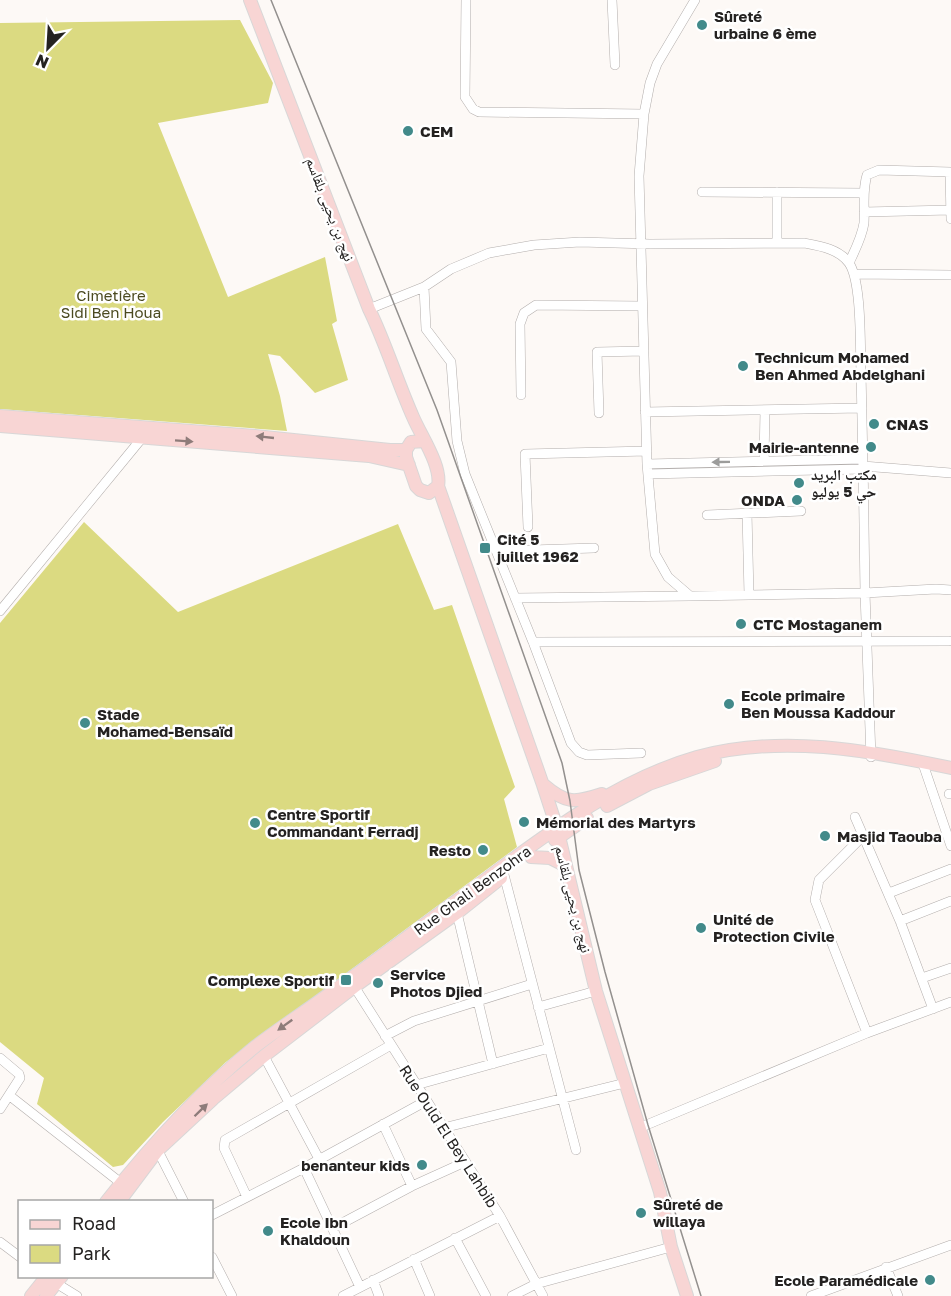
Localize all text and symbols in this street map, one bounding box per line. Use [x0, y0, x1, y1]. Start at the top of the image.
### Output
place label: Sûreté urbaine 6 ème [714, 7, 817, 42]
north arrow [18, 18, 78, 78]
marker: Sûreté urbaine 6 ème [695, 18, 709, 32]
text: N [32, 50, 52, 73]
place label: CEM [420, 122, 453, 140]
marker: CEM [401, 124, 415, 138]
street label: نهج بن يحيى بلقاسم [301, 154, 359, 264]
park label: Cimetière Sidi Ben Houa [61, 286, 161, 321]
place label: Technicum Mohamed Ben Ahmed Abdelghani [755, 348, 925, 383]
marker: Technicum Mohamed Ben Ahmed Abdelghani [736, 359, 750, 373]
place label: CNAS [886, 415, 929, 433]
marker: CNAS [867, 417, 881, 431]
one-way arrow [255, 432, 274, 442]
one-way arrow [174, 436, 193, 446]
place label: Mairie-antenne [749, 438, 859, 456]
marker: Mairie-antenne [864, 440, 878, 454]
one-way arrow [711, 457, 730, 467]
place label: مكتب البريد حي 5 يوليو [811, 465, 877, 504]
marker: مكتب البريد حي 5 يوليو [792, 476, 806, 490]
place label: ONDA [741, 491, 785, 509]
marker: ONDA [790, 493, 804, 507]
place label: Cité 5 juillet 1962 [496, 530, 579, 565]
marker: Cité 5 juillet 1962 [478, 541, 492, 555]
place label: CTC Mostaganem [753, 615, 882, 633]
marker: CTC Mostaganem [734, 617, 748, 631]
place label: Ecole primaire Ben Moussa Kaddour [741, 686, 896, 721]
marker: Ecole primaire Ben Moussa Kaddour [722, 697, 736, 711]
place label: Stade Mohamed-Bensaïd [97, 705, 233, 740]
marker: Stade Mohamed-Bensaïd [78, 716, 92, 730]
place label: Centre Sportif Commandant Ferradj [267, 805, 419, 840]
place label: Mémorial des Martyrs [536, 813, 696, 831]
marker: Mémorial des Martyrs [517, 815, 531, 829]
marker: Centre Sportif Commandant Ferradj [248, 816, 262, 830]
place label: Masjid Taouba [837, 827, 942, 845]
marker: Masjid Taouba [818, 829, 832, 843]
street label: Rue Ghali Benzohra [410, 841, 534, 939]
place label: Resto [429, 841, 471, 859]
marker: Resto [476, 843, 490, 857]
street label: نهج بن يحيى بلقاسم [550, 843, 596, 955]
place label: Unité de Protection Civile [713, 910, 835, 945]
marker: Unité de Protection Civile [694, 921, 708, 935]
place label: Service Photos Djied [390, 965, 482, 1000]
place label: Complexe Sportif [207, 971, 335, 989]
marker: Complexe Sportif [339, 973, 353, 987]
marker: Service Photos Djied [371, 976, 385, 990]
one-way arrow [278, 1019, 294, 1031]
street label: Rue Ould El Bey Lahbib [396, 1061, 502, 1211]
one-way arrow [194, 1104, 208, 1118]
place label: benanteur kids [301, 1156, 410, 1174]
marker: benanteur kids [415, 1158, 429, 1172]
place label: Sûreté de willaya [653, 1195, 723, 1230]
legend [18, 1200, 213, 1278]
marker: Sûreté de willaya [634, 1206, 648, 1220]
text: Road [72, 1212, 116, 1234]
place label: Ecole Ibn Khaldoun [280, 1213, 350, 1248]
marker: Ecole Ibn Khaldoun [261, 1224, 275, 1238]
text: Park [72, 1242, 111, 1264]
place label: Ecole Paramédicale [774, 1271, 918, 1289]
marker: Ecole Paramédicale [923, 1273, 937, 1287]

